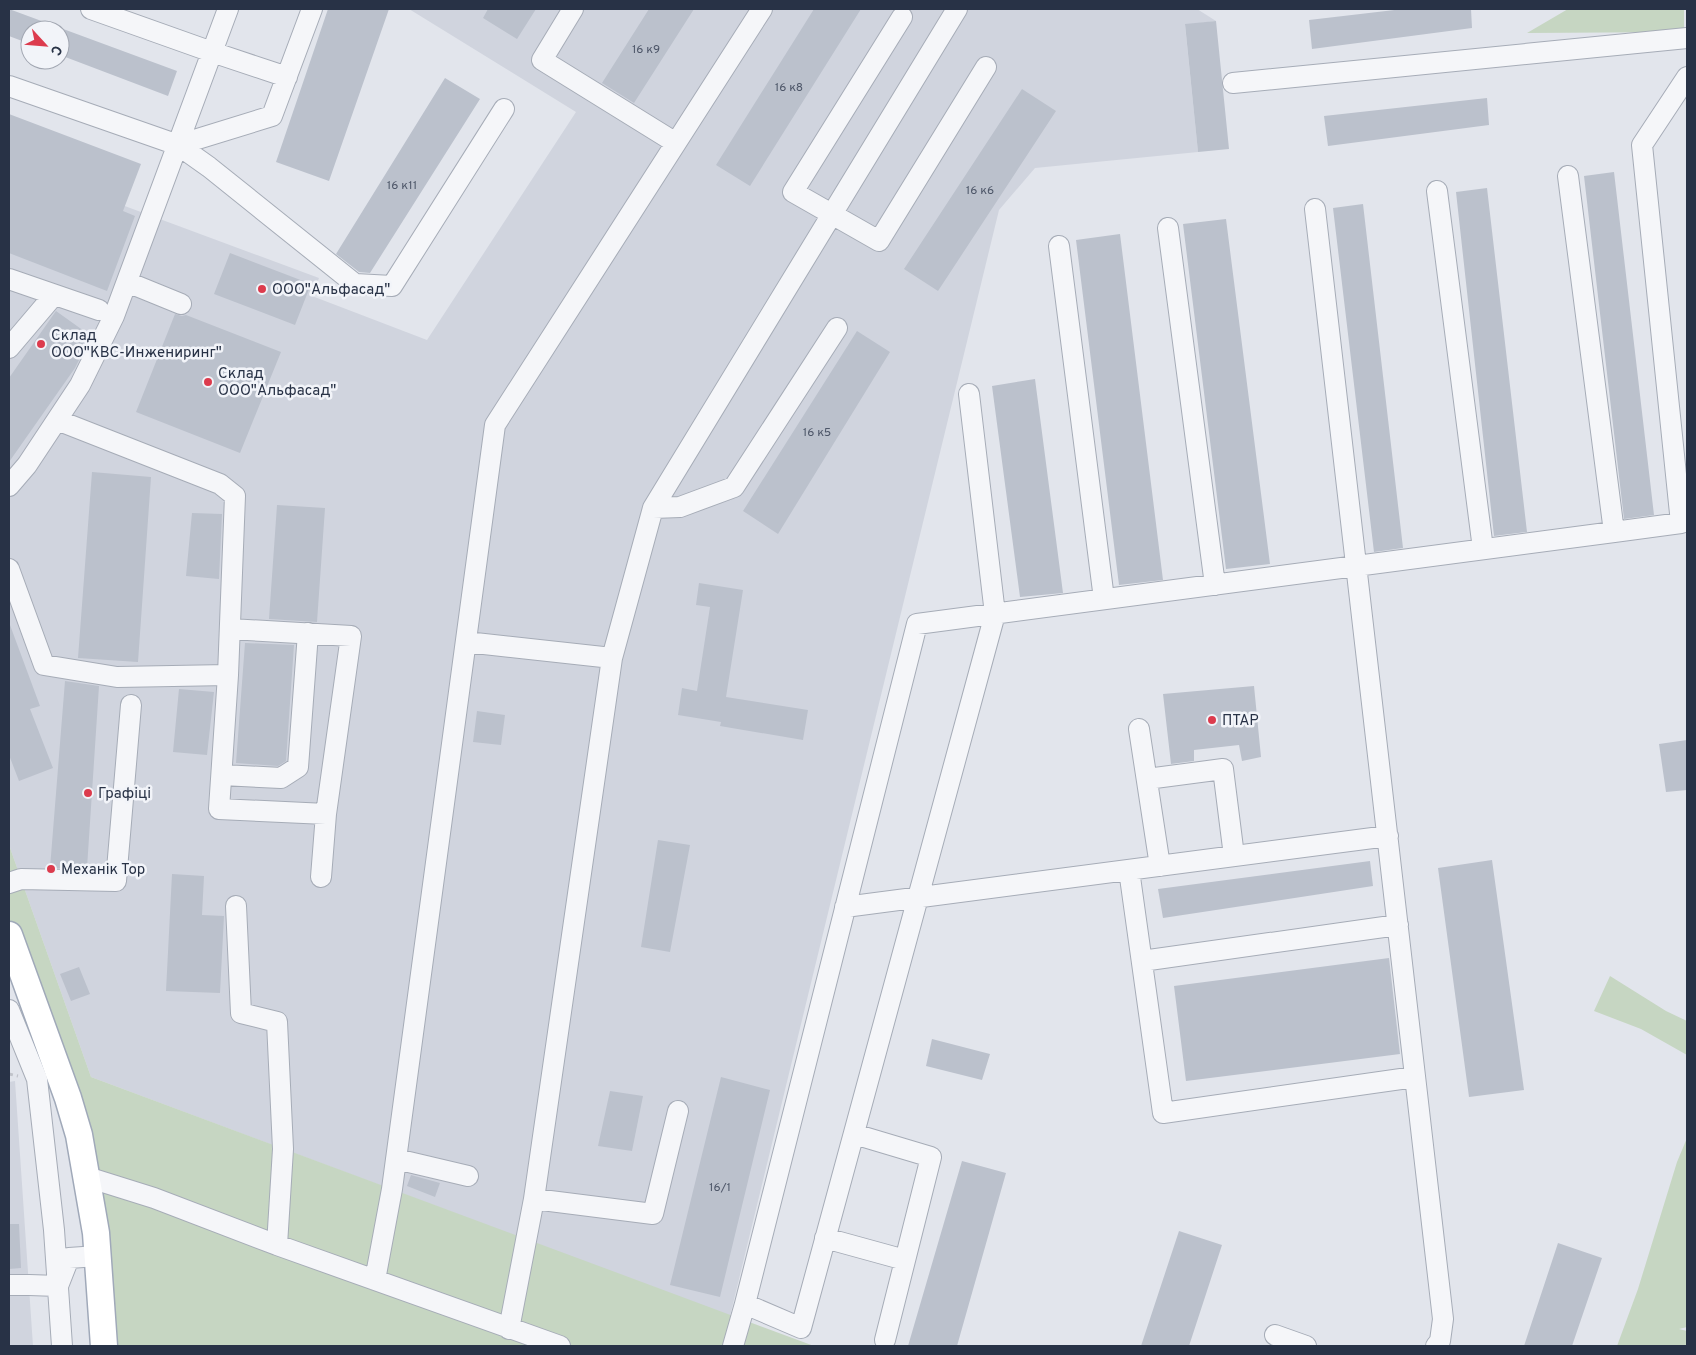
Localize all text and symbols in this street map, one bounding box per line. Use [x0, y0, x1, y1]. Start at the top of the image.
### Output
north arrow [20, 20, 70, 70]
text: С [46, 42, 65, 58]
house number: 16 к9 [632, 42, 660, 58]
house number: 16 к8 [775, 80, 803, 96]
house number: 16 к11 [387, 178, 417, 194]
house number: 16 к6 [966, 183, 994, 199]
place label: ООО"Альфасад" [272, 281, 390, 300]
marker: ООО"Альфасад" [256, 283, 268, 295]
place label: Склад ООО"КВС-Инжениринг" [51, 327, 222, 363]
marker: Склад ООО"КВС-Инжениринг" [35, 338, 47, 350]
place label: Склад ООО"Альфасад" [218, 365, 336, 401]
marker: Склад ООО"Альфасад" [202, 376, 214, 388]
house number: 16 к5 [803, 425, 831, 441]
place label: ПТАР [1222, 712, 1259, 731]
marker: ПТАР [1206, 714, 1218, 726]
place label: Графіці [98, 785, 151, 804]
marker: Графіці [82, 787, 94, 799]
place label: Механік Тор [61, 861, 145, 880]
marker: Механік Тор [45, 863, 57, 875]
house number: 16/1 [709, 1180, 731, 1196]

